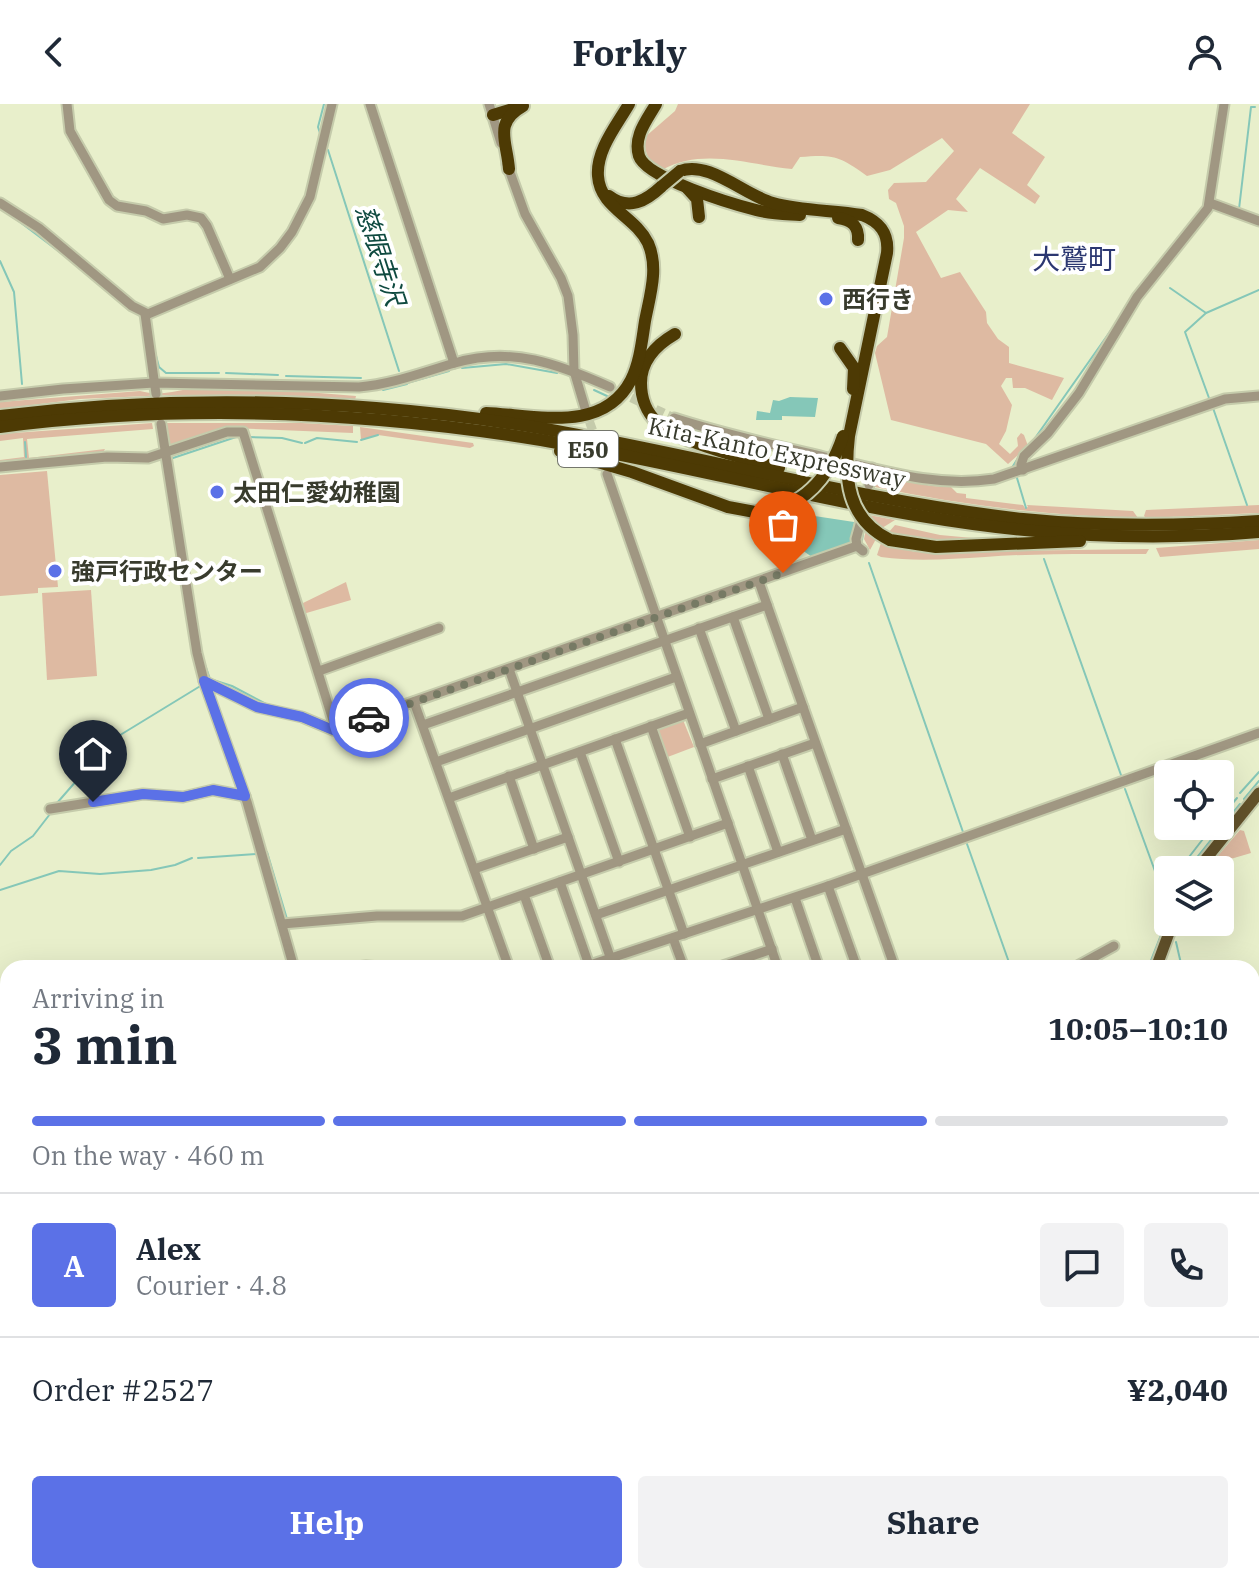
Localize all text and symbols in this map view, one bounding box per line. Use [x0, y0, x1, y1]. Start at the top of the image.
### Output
text: Forkly [572, 29, 687, 76]
icon: back [32, 30, 76, 74]
icon: person [1183, 30, 1227, 74]
water label: 慈眼寺沢 [349, 200, 414, 313]
district label: 大鷲町 [1032, 240, 1116, 277]
place label: 西行き [842, 283, 914, 315]
marker: 西行き [817, 290, 835, 308]
street label: Kita-Kanto Expressway [645, 409, 909, 495]
road number: E50 [558, 431, 618, 467]
place label: 太田仁愛幼稚園 [233, 476, 401, 508]
marker: 太田仁愛幼稚園 [208, 483, 226, 501]
pin [749, 491, 817, 573]
icon: bag [761, 503, 805, 547]
place label: 強戸行政センター [71, 555, 263, 587]
marker: 強戸行政センター [46, 562, 64, 580]
courier [329, 678, 409, 758]
icon: car [347, 696, 391, 740]
pin [59, 720, 127, 802]
icon: home [71, 732, 115, 776]
map controls [1154, 760, 1234, 936]
button: locate [1154, 760, 1234, 840]
button: layers [1154, 856, 1234, 936]
text: Arriving in [32, 981, 165, 1015]
text: 10:05–10:10 [1048, 1009, 1228, 1048]
text: 3 min [32, 1011, 178, 1078]
text: On the way · 460 m [32, 1138, 265, 1172]
button: chat [1040, 1223, 1124, 1307]
button: phone [1144, 1223, 1228, 1307]
text: Alex [136, 1229, 201, 1268]
text: A [64, 1246, 84, 1285]
text: Courier · 4.8 [136, 1268, 287, 1302]
text: Order #2527 [32, 1370, 214, 1409]
text: ¥2,040 [1127, 1370, 1228, 1409]
button: Help [32, 1476, 622, 1568]
button: Share [638, 1476, 1228, 1568]

